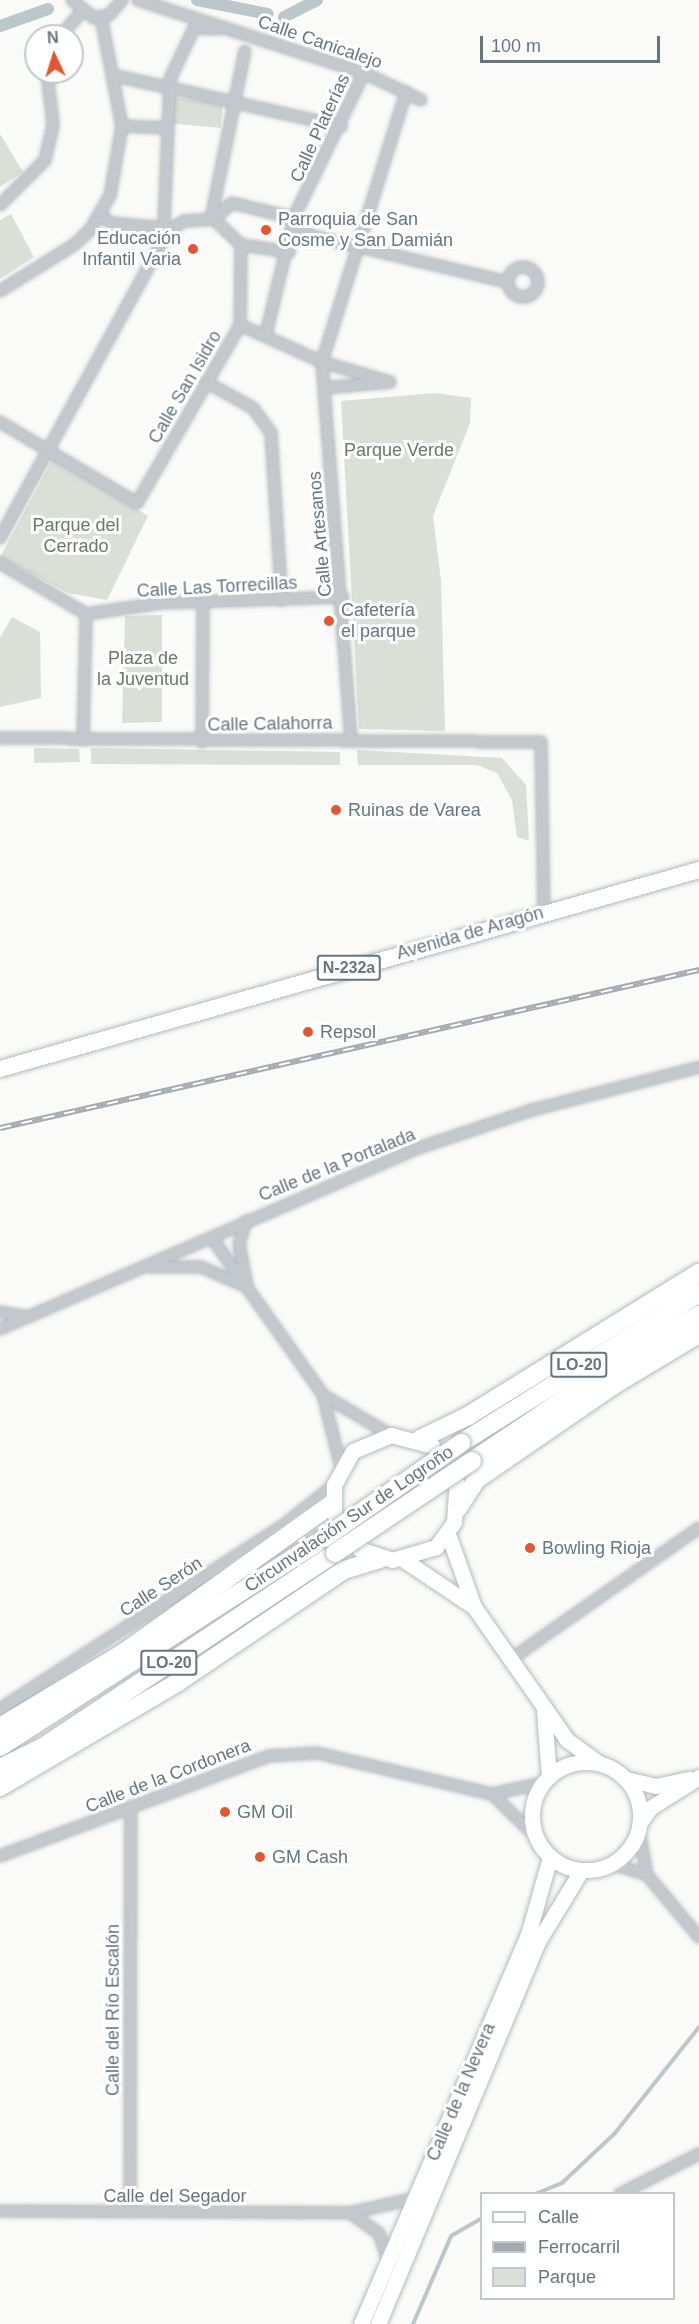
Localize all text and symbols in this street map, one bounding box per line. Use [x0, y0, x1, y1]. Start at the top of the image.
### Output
street label: Calle Canicalejo [255, 11, 385, 73]
north arrow [24, 24, 84, 84]
scale bar [483, 24, 663, 62]
text: N [46, 29, 59, 46]
text: 100 m [491, 36, 541, 56]
street label: Calle Platerías [285, 70, 355, 186]
place label: Parroquia de San Cosme y San Damián [278, 209, 453, 252]
marker: Parroquia de San Cosme y San Damián [259, 223, 273, 237]
place label: Educación Infantil Varia [82, 228, 181, 270]
marker: Educación Infantil Varia [186, 242, 200, 256]
street label: Calle San Isidro [144, 327, 226, 447]
park label: Parque Verde [344, 439, 454, 461]
street label: Calle Artesanos [304, 470, 336, 598]
park label: Parque del Cerrado [32, 515, 120, 558]
street label: Calle Las Torrecillas [136, 572, 298, 602]
place label: Cafetería el parque [341, 600, 416, 642]
marker: Cafetería el parque [322, 614, 336, 628]
park label: Plaza de la Juventud [97, 648, 189, 690]
street label: Calle Calahorra [207, 712, 333, 736]
place label: Ruinas de Varea [348, 799, 481, 821]
marker: Ruinas de Varea [329, 803, 343, 817]
street label: Avenida de Aragón [394, 902, 546, 964]
road number: N-232a [316, 955, 382, 981]
place label: Repsol [320, 1021, 376, 1043]
marker: Repsol [301, 1025, 315, 1039]
street label: Calle de la Portalada [255, 1124, 419, 1206]
road number: LO-20 [549, 1352, 609, 1378]
street label: Circunvalación Sur de Logroño [241, 1441, 457, 1597]
place label: Bowling Rioja [542, 1537, 651, 1559]
marker: Bowling Rioja [523, 1541, 537, 1555]
street label: Calle Serón [116, 1552, 206, 1622]
road number: LO-20 [139, 1650, 199, 1676]
street label: Calle de la Cordonera [82, 1735, 254, 1817]
place label: GM Oil [237, 1801, 293, 1823]
marker: GM Oil [218, 1805, 232, 1819]
place label: GM Cash [272, 1846, 348, 1868]
marker: GM Cash [253, 1850, 267, 1864]
street label: Calle del Río Escalón [102, 1924, 124, 2096]
street label: Calle de la Nevera [422, 2020, 500, 2164]
street label: Calle del Segador [103, 2185, 247, 2207]
legend [480, 2192, 675, 2300]
text: Calle [538, 2207, 579, 2227]
text: Ferrocarril [538, 2237, 620, 2257]
text: Parque [538, 2267, 596, 2287]

